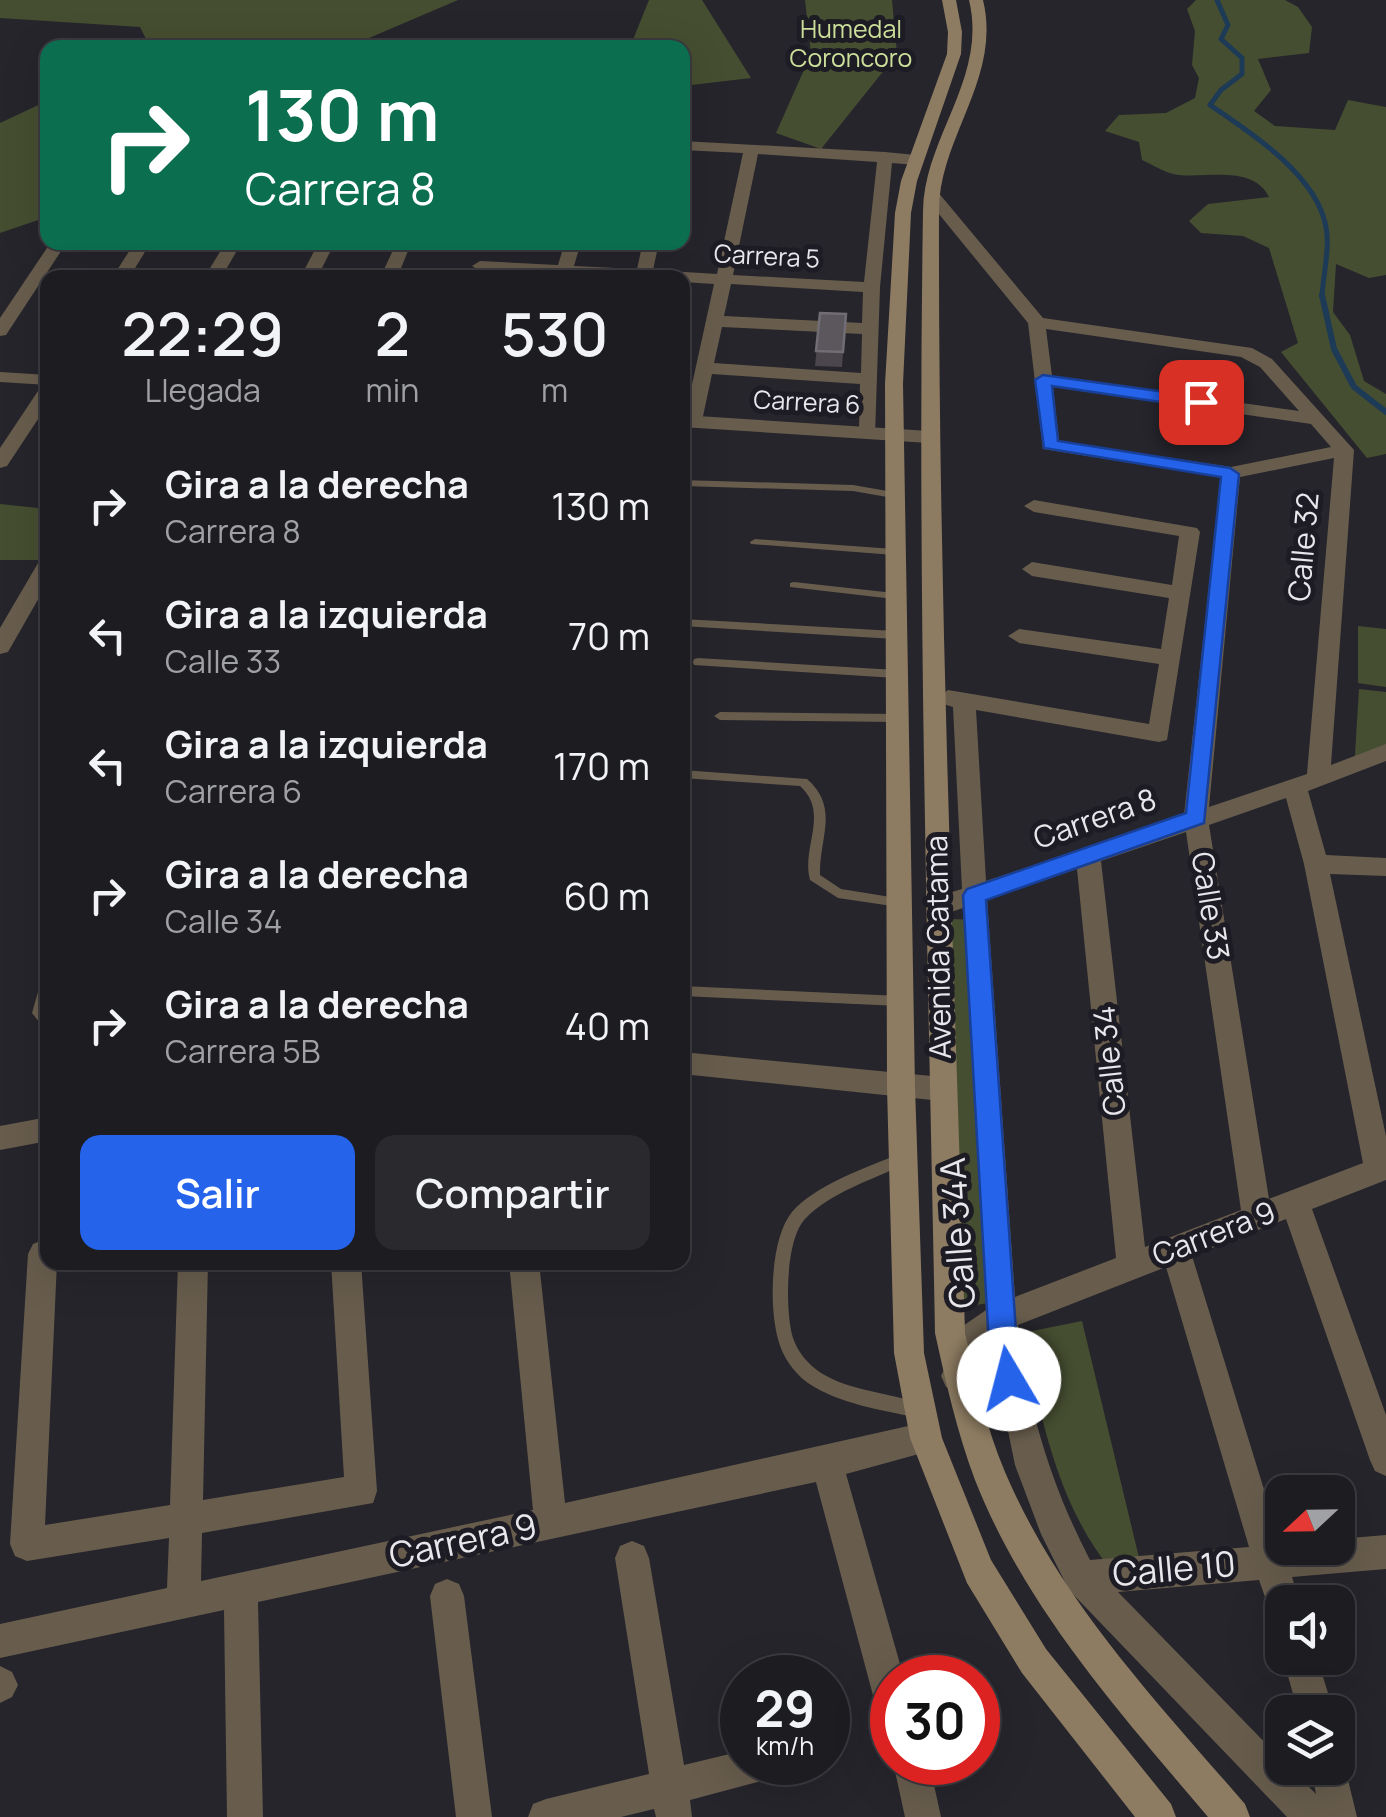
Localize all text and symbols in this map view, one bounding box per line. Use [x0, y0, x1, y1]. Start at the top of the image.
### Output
park label: Humedal Coroncoro [790, 11, 912, 75]
text: 130 m [245, 66, 439, 162]
icon: right [80, 80, 210, 210]
text: Carrera 8 [245, 157, 436, 219]
street label: Carrera 5 [713, 235, 821, 276]
text: 22:29 [121, 292, 284, 374]
text: 2 [375, 292, 410, 374]
text: 530 [501, 292, 609, 374]
pin [1159, 360, 1244, 445]
text: Llegada [145, 368, 261, 412]
text: min [366, 368, 419, 412]
text: m [541, 368, 568, 412]
icon: arrive [1174, 375, 1229, 430]
street label: Carrera 6 [753, 381, 861, 422]
text: Gira a la derecha [165, 457, 469, 509]
icon: right [80, 478, 135, 533]
text: 130 m [551, 479, 650, 531]
street label: Calle 32 [1277, 491, 1328, 603]
text: Carrera 8 [165, 509, 301, 553]
text: Gira a la izquierda [165, 587, 488, 639]
icon: left [80, 608, 135, 663]
text: 70 m [568, 609, 650, 661]
text: Calle 33 [165, 639, 281, 683]
text: Gira a la izquierda [165, 717, 488, 769]
icon: left [80, 738, 135, 793]
text: 170 m [553, 739, 650, 791]
text: Carrera 6 [165, 769, 302, 813]
street label: Carrera 8 [1028, 777, 1161, 858]
street label: Avenida Catama [915, 835, 960, 1059]
text: Gira a la derecha [165, 847, 469, 899]
street label: Calle 33 [1183, 849, 1240, 963]
icon: right [80, 868, 135, 923]
text: 60 m [563, 869, 650, 921]
text: Calle 34 [165, 899, 282, 943]
text: Gira a la derecha [165, 977, 469, 1029]
icon: right [80, 998, 135, 1053]
text: 40 m [565, 999, 650, 1051]
street label: Calle 34 [1082, 1004, 1135, 1118]
text: Carrera 5B [165, 1029, 320, 1073]
button: Salir [80, 1135, 355, 1250]
button: Compartir [375, 1135, 650, 1250]
street label: Calle 34A [928, 1156, 986, 1310]
street label: Carrera 9 [1146, 1190, 1281, 1275]
position arrow [957, 1327, 1061, 1431]
north arrow [1265, 1475, 1355, 1565]
map controls [1265, 1475, 1355, 1785]
street label: Carrera 9 [384, 1501, 541, 1579]
street label: Calle 10 [1110, 1539, 1237, 1597]
button: sound [1265, 1585, 1355, 1675]
speed limit sign: 30 [870, 1655, 1000, 1785]
text: 29 [755, 1674, 815, 1742]
button: layers [1265, 1695, 1355, 1785]
text: km/h [756, 1728, 814, 1763]

